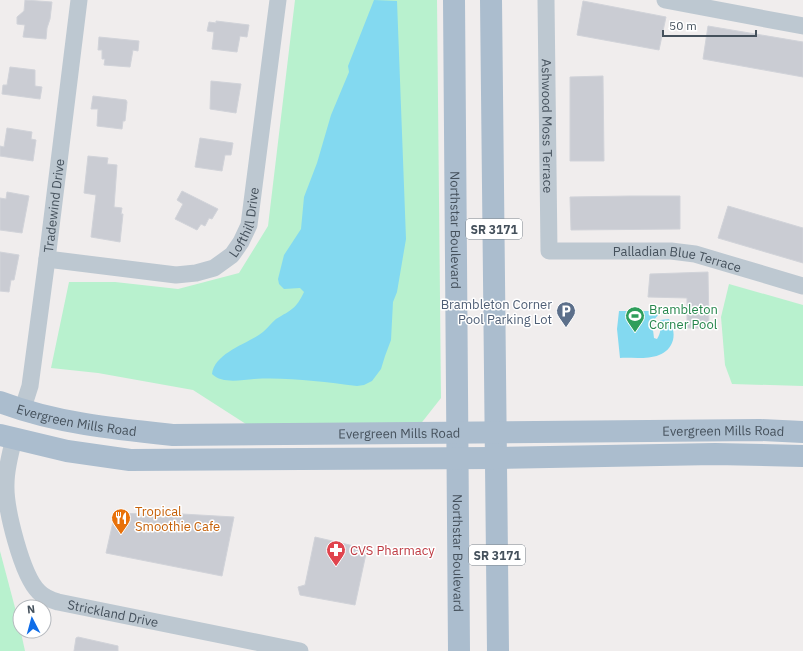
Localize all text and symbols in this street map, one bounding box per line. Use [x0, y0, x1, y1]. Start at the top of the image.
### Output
scale bar [663, 12, 756, 38]
text: 50 m [669, 18, 697, 33]
street label: Ashwood Moss Terrace [538, 59, 557, 193]
street label: Tradewind Drive [39, 158, 68, 254]
street label: Northstar Boulevard [447, 171, 465, 289]
street label: Lofthill Drive [225, 186, 262, 260]
road number: SR 3171 [466, 219, 522, 239]
street label: Palladian Blue Terrace [613, 242, 743, 276]
place label: Brambleton Corner Pool Parking Lot [441, 296, 552, 328]
parking icon: Brambleton Corner Pool Parking Lot [555, 300, 577, 328]
place label: Brambleton Corner Pool [649, 301, 718, 333]
sports icon: Brambleton Corner Pool [624, 305, 646, 333]
street label: Evergreen Mills Road [14, 400, 138, 440]
street label: Evergreen Mills Road [662, 421, 785, 440]
street label: Evergreen Mills Road [338, 424, 460, 442]
street label: Northstar Boulevard [449, 494, 467, 612]
place label: Tropical Smoothie Cafe [135, 503, 220, 535]
restaurant icon: Tropical Smoothie Cafe [110, 507, 132, 535]
pharmacy icon: CVS Pharmacy [325, 539, 347, 567]
place label: CVS Pharmacy [350, 542, 435, 559]
road number: SR 3171 [469, 545, 525, 565]
street label: Strickland Drive [66, 596, 160, 631]
north arrow [12, 599, 52, 639]
text: N [26, 602, 36, 616]

